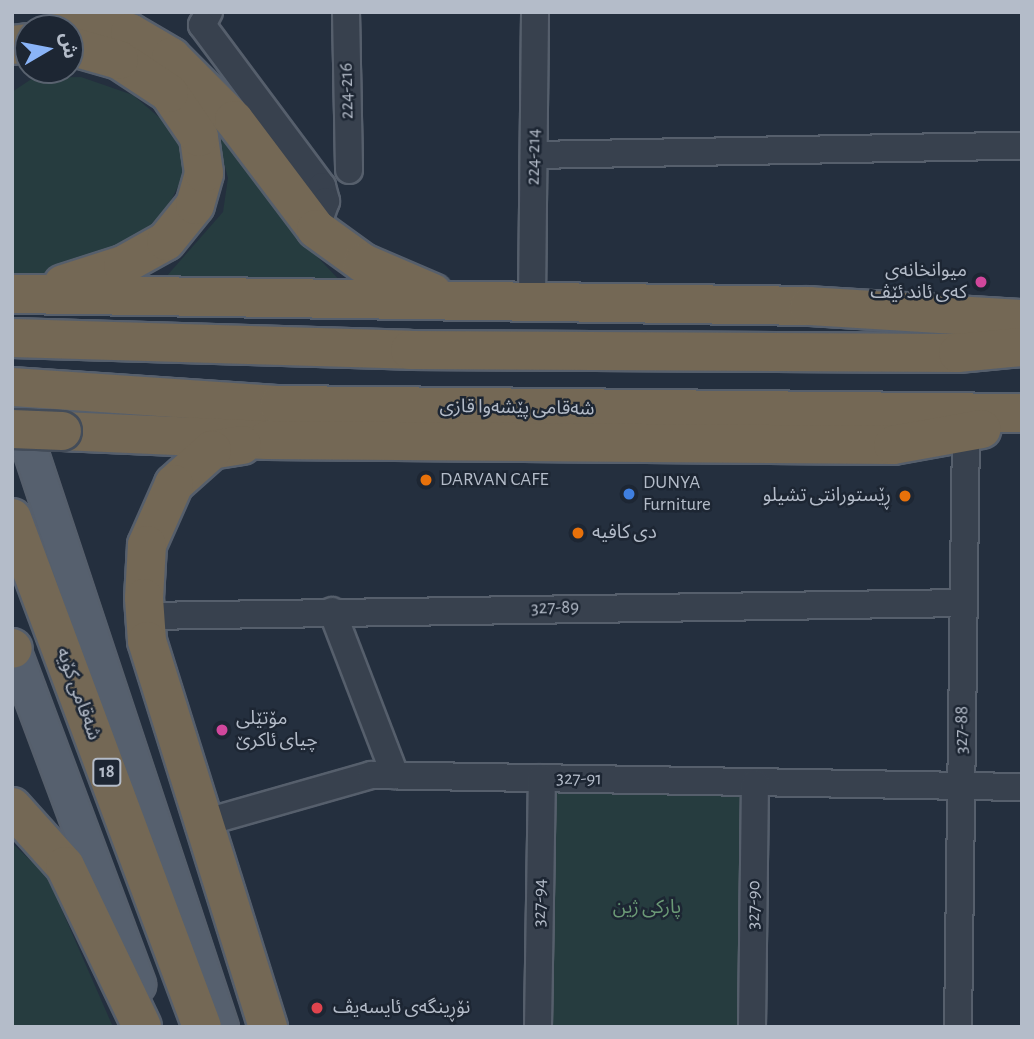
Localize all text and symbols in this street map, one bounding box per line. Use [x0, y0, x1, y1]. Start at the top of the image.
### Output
north arrow [14, 14, 84, 84]
text: ش [57, 31, 80, 60]
street label: 224-216 [335, 63, 359, 119]
street label: 224-214 [522, 129, 546, 185]
place label: میوانخانەی کەی ئاند ئێڤ [870, 260, 967, 304]
marker: میوانخانەی کەی ئاند ئێڤ [973, 274, 989, 290]
street label: شەقامی پێشەوا قازی [439, 395, 595, 421]
place label: DARVAN CAFE [440, 469, 549, 491]
marker: DARVAN CAFE [418, 472, 434, 488]
place label: DUNYA Furniture [643, 472, 711, 516]
place label: ڕێستورانتی تشیلو [763, 485, 891, 507]
marker: DUNYA Furniture [621, 486, 637, 502]
marker: ڕێستورانتی تشیلو [897, 488, 913, 504]
place label: دى كافيه [592, 522, 657, 544]
marker: دى كافيه [570, 525, 586, 541]
street label: 327-89 [531, 596, 579, 620]
street label: شەقامی کۆیە [51, 645, 105, 743]
street label: 327-88 [950, 706, 974, 754]
place label: مۆتێلی چیای ئاکرێ [236, 708, 318, 752]
marker: مۆتێلی چیای ئاکرێ [214, 722, 230, 738]
road number: 18 [91, 758, 123, 786]
street label: 327-91 [556, 767, 602, 791]
street label: 327-94 [528, 879, 552, 927]
street label: 327-90 [742, 880, 766, 930]
park label: پارکی ژین [613, 897, 681, 919]
place label: نۆڕینگەی ئایسەیڤ [333, 997, 470, 1019]
marker: نۆڕینگەی ئایسەیڤ [307, 998, 327, 1018]

